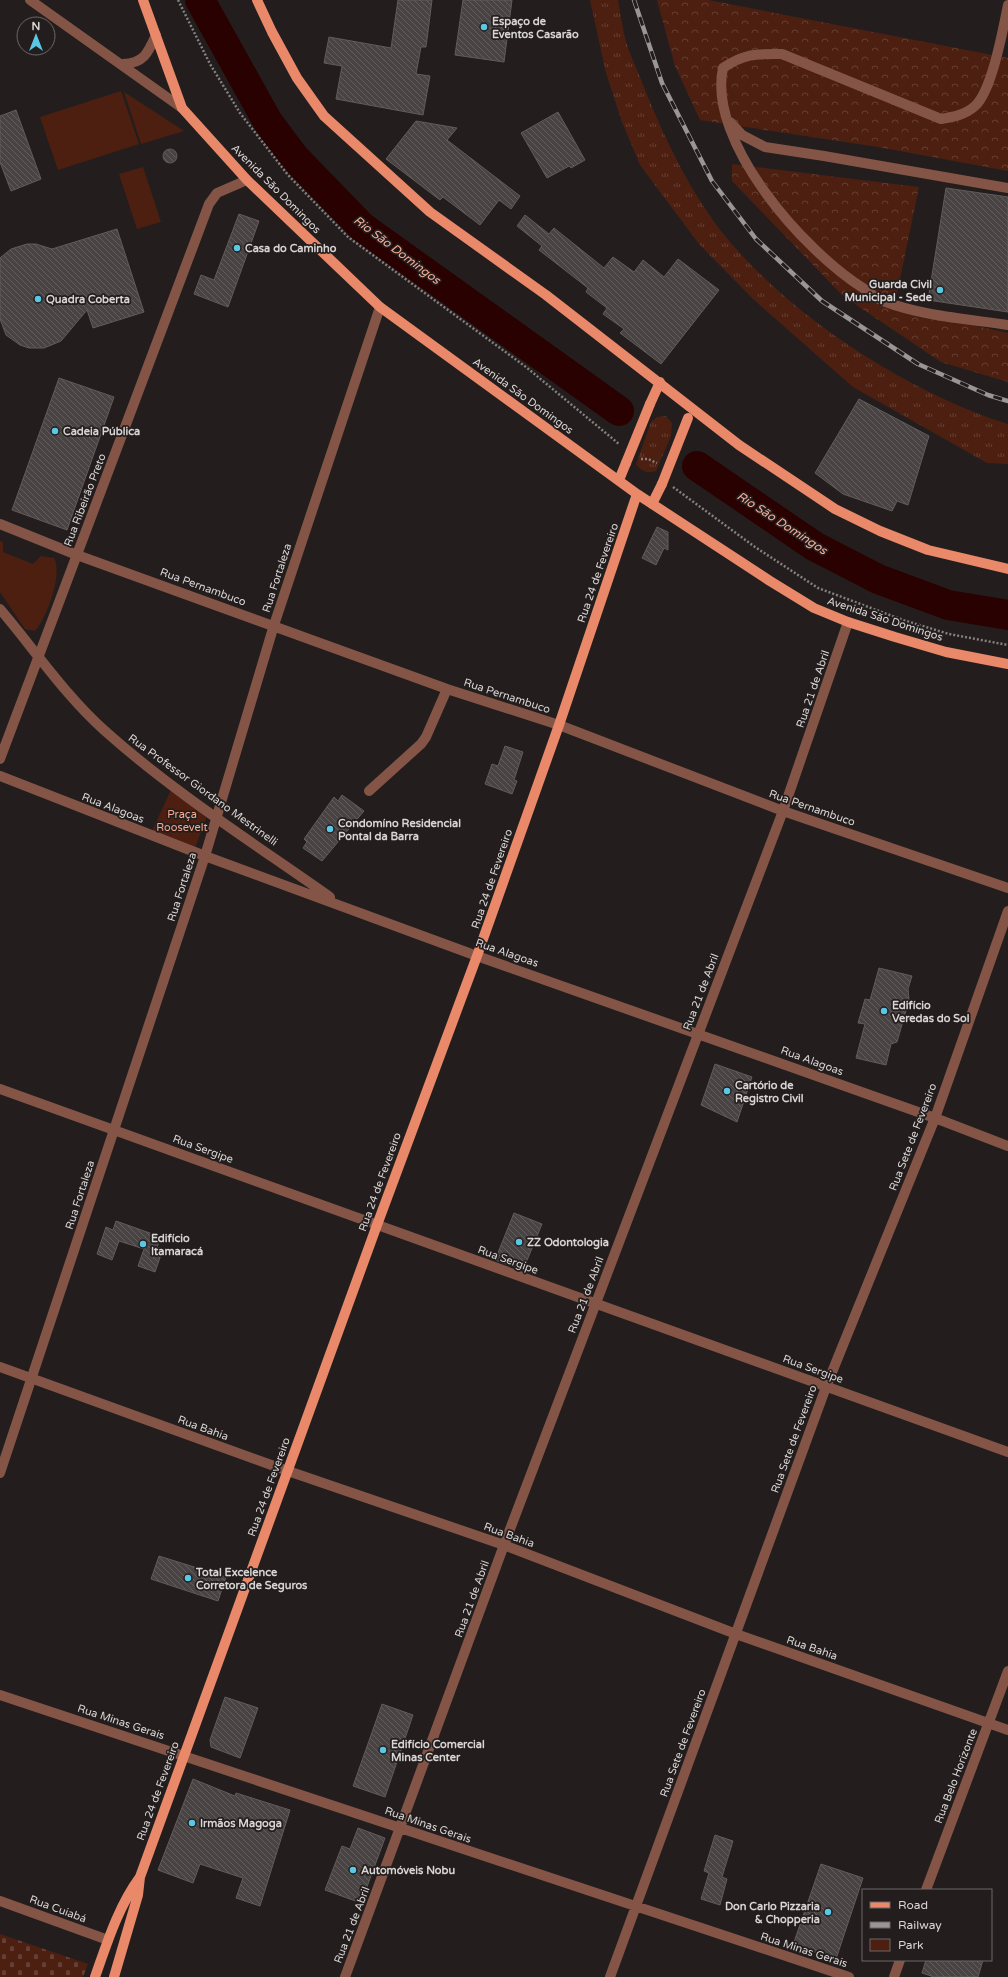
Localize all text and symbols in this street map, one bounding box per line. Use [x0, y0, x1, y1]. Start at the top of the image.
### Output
place label: Espaço de Eventos Casarão [492, 15, 579, 41]
north arrow [16, 16, 56, 56]
text: N [32, 20, 40, 33]
marker: Espaço de Eventos Casarão [479, 22, 489, 32]
street label: Avenida São Domingos [229, 142, 323, 236]
water label: Rio São Domingos [351, 213, 444, 288]
place label: Casa do Caminho [245, 242, 337, 255]
marker: Casa do Caminho [232, 243, 242, 253]
place label: Guarda Civil Municipal - Sede [845, 278, 933, 305]
marker: Guarda Civil Municipal - Sede [935, 285, 945, 295]
place label: Quadra Coberta [46, 293, 130, 306]
marker: Quadra Coberta [33, 294, 43, 304]
street label: Avenida São Domingos [470, 355, 576, 437]
place label: Cadeia Pública [63, 425, 140, 438]
marker: Cadeia Pública [50, 426, 60, 436]
street label: Rua Ribeirão Preto [61, 451, 109, 548]
water label: Rio São Domingos [734, 489, 831, 558]
street label: Rua 24 de Fevereiro [575, 521, 621, 624]
street label: Rua Fortaleza [260, 542, 294, 614]
street label: Rua Pernambuco [158, 565, 248, 609]
street label: Avenida São Domingos [825, 594, 945, 644]
street label: Rua 21 de Abril [794, 649, 832, 729]
street label: Rua Pernambuco [462, 676, 552, 716]
street label: Rua Professor Giordano Mestrinelli [126, 731, 280, 849]
street label: Rua Pernambuco [767, 787, 857, 829]
street label: Rua Alagoas [80, 790, 146, 826]
park label: Praça Roosevelt [156, 808, 208, 834]
place label: Condomíno Residencial Pontal da Barra [338, 817, 461, 843]
marker: Condomíno Residencial Pontal da Barra [325, 824, 335, 834]
street label: Rua 24 de Fevereiro [469, 827, 515, 930]
street label: Rua Fortaleza [165, 851, 199, 923]
street label: Rua Alagoas [474, 936, 540, 970]
street label: Rua 21 de Abril [680, 952, 722, 1032]
place label: Edifício Veredas do Sol [892, 999, 970, 1025]
marker: Edifício Veredas do Sol [879, 1006, 889, 1016]
street label: Rua Alagoas [779, 1044, 845, 1078]
place label: Cartório de Registro Civil [735, 1079, 804, 1106]
street label: Rua Sete de Fevereiro [887, 1081, 940, 1193]
marker: Cartório de Registro Civil [722, 1086, 732, 1096]
street label: Rua 24 de Fevereiro [356, 1130, 404, 1233]
street label: Rua Sergipe [171, 1132, 235, 1166]
street label: Rua Fortaleza [63, 1159, 97, 1231]
place label: Edifício Itamaracá [151, 1232, 203, 1258]
place label: ZZ Odontologia [527, 1236, 609, 1250]
marker: ZZ Odontologia [514, 1237, 524, 1247]
marker: Edifício Itamaracá [138, 1239, 148, 1249]
street label: Rua Sergipe [476, 1243, 540, 1277]
street label: Rua 21 de Abril [565, 1255, 607, 1335]
street label: Rua Sergipe [781, 1352, 845, 1386]
street label: Rua Sete de Fevereiro [768, 1383, 820, 1495]
street label: Rua Bahia [176, 1413, 230, 1443]
street label: Rua 24 de Fevereiro [245, 1435, 293, 1538]
street label: Rua Bahia [482, 1520, 536, 1550]
street label: Rua 21 de Abril [452, 1559, 492, 1639]
place label: Total Excelence Corretora de Seguros [195, 1566, 308, 1593]
marker: Total Excelence Corretora de Seguros [183, 1573, 193, 1583]
street label: Rua Bahia [785, 1633, 839, 1663]
street label: Rua Sete de Fevereiro [657, 1687, 709, 1799]
street label: Rua Minas Gerais [76, 1702, 166, 1742]
street label: Rua Belo Horizonte [932, 1727, 980, 1825]
place label: Edifício Comercial Minas Center [391, 1738, 485, 1764]
street label: Rua 24 de Fevereiro [134, 1739, 182, 1842]
marker: Edifício Comercial Minas Center [378, 1745, 388, 1755]
street label: Rua Minas Gerais [383, 1804, 473, 1846]
place label: Irmãos Magoga [200, 1817, 282, 1831]
marker: Irmãos Magoga [187, 1818, 197, 1828]
place label: Automóveis Nobu [361, 1864, 455, 1877]
marker: Automóveis Nobu [348, 1865, 358, 1875]
street label: Rua 21 de Abril [331, 1885, 373, 1965]
legend [862, 1889, 992, 1961]
street label: Rua Cuiabá [28, 1893, 88, 1925]
text: Road [898, 1898, 928, 1912]
place label: Don Carlo Pizzaria & Chopperia [725, 1900, 820, 1927]
marker: Don Carlo Pizzaria & Chopperia [823, 1907, 833, 1917]
text: Railway [898, 1918, 942, 1932]
street label: Rua Minas Gerais [759, 1930, 849, 1970]
text: Park [898, 1938, 924, 1952]

